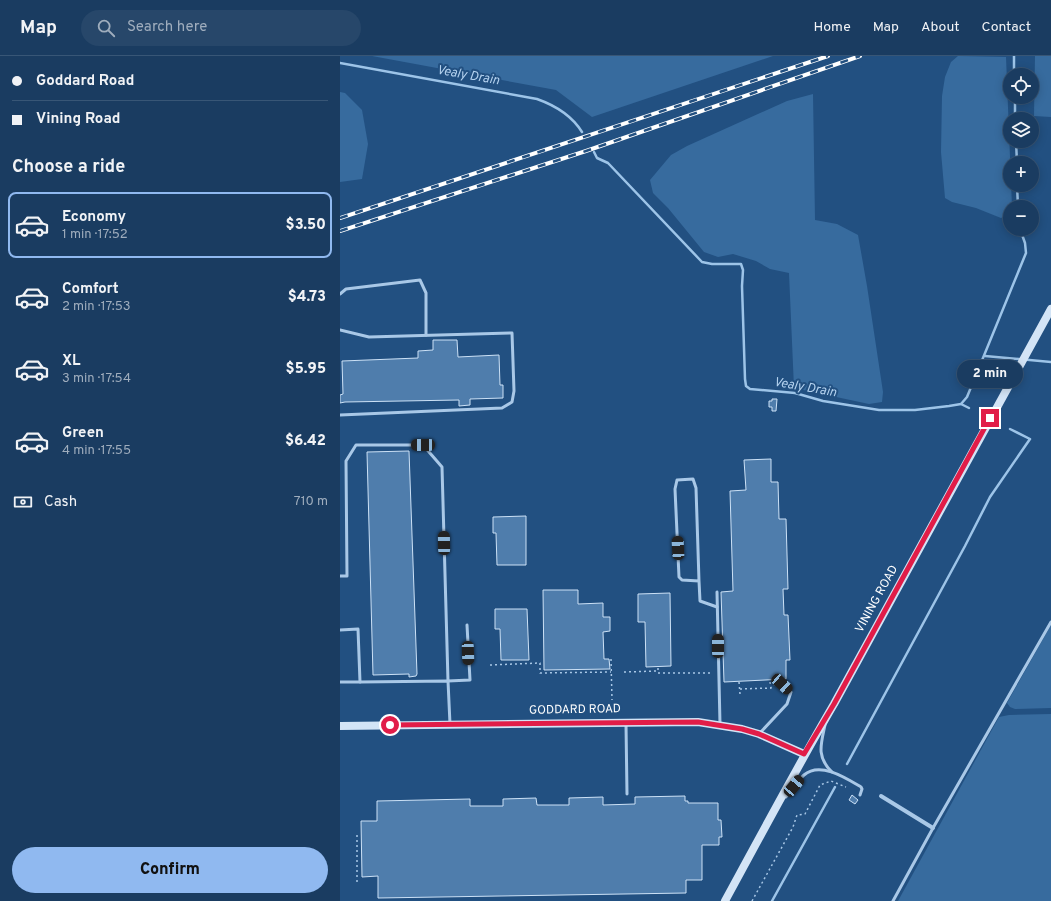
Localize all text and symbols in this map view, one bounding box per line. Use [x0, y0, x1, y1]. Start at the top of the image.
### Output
search box [81, 10, 361, 46]
text: Map [20, 16, 57, 40]
icon: search [95, 17, 117, 39]
text: Search here [127, 18, 207, 37]
text: Home [814, 19, 851, 36]
text: Map [873, 19, 899, 36]
text: About [921, 19, 960, 36]
text: Contact [982, 19, 1031, 36]
water label: Vealy Drain [435, 63, 501, 89]
map controls [1003, 68, 1039, 236]
button: locate [1003, 68, 1039, 104]
text: Goddard Road [36, 72, 134, 91]
text: Vining Road [36, 110, 121, 129]
button: layers [1003, 112, 1039, 148]
text: Choose a ride [12, 156, 125, 179]
button: + [1003, 156, 1039, 192]
button: − [1003, 200, 1039, 236]
icon: car [14, 207, 50, 243]
text: Economy [62, 208, 126, 227]
text: $3.50 [286, 216, 326, 235]
text: 1 min · 17:52 [62, 227, 128, 243]
icon: car [14, 279, 50, 315]
text: Comfort [62, 280, 119, 299]
text: $4.73 [288, 288, 326, 307]
text: 2 min · 17:53 [62, 299, 131, 315]
icon: car [14, 351, 50, 387]
text: XL [62, 352, 80, 371]
text: $5.95 [286, 360, 326, 379]
callout: 2 min [957, 360, 1023, 388]
text: 2 min [973, 366, 1007, 382]
text: 3 min · 17:54 [62, 371, 131, 387]
water label: Vealy Drain [772, 375, 838, 401]
route end [981, 409, 999, 427]
icon: car [14, 423, 50, 459]
text: Green [62, 424, 104, 443]
text: $6.42 [285, 432, 326, 451]
car [411, 439, 435, 451]
text: 4 min · 17:55 [62, 443, 131, 459]
icon: cash [12, 491, 34, 513]
text: Cash [44, 493, 77, 512]
text: 710 m [294, 494, 328, 510]
car [438, 531, 450, 555]
car [671, 536, 685, 560]
street label: VINING ROAD [852, 562, 902, 636]
car [712, 634, 724, 658]
car [462, 641, 474, 665]
car [769, 672, 795, 696]
street label: GODDARD ROAD [529, 701, 621, 719]
route start [381, 716, 399, 734]
car [782, 773, 806, 799]
button: Confirm [12, 847, 328, 893]

